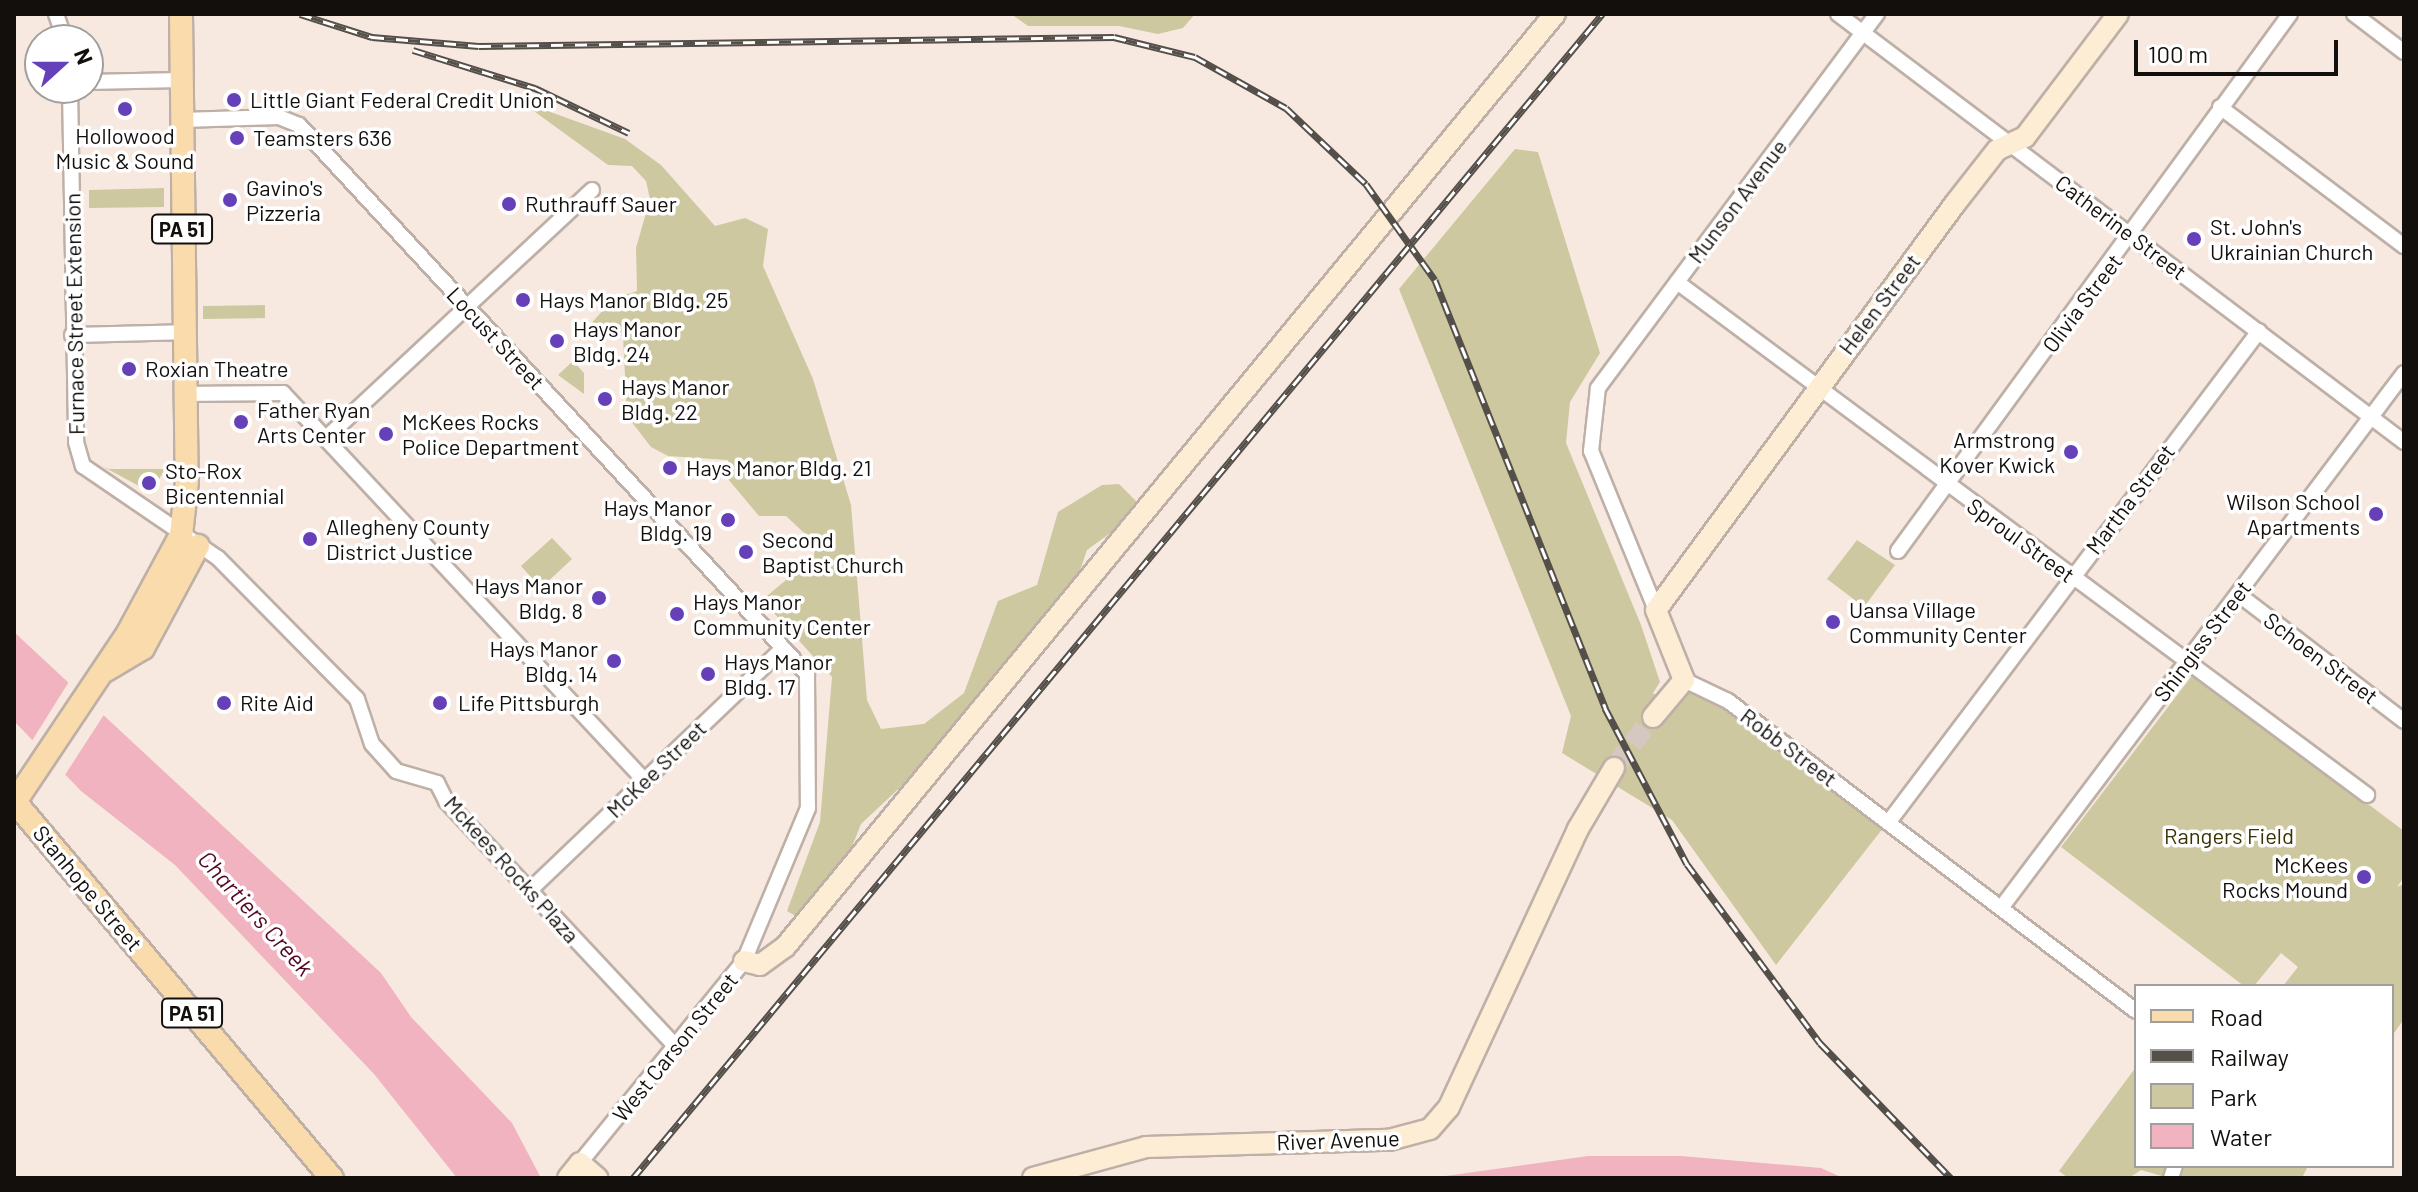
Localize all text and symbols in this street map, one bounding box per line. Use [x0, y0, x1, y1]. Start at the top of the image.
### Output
north arrow [24, 24, 104, 104]
scale bar [2138, 24, 2342, 74]
text: 100 m [2148, 39, 2208, 68]
text: N [70, 45, 99, 68]
place label: Little Giant Federal Credit Union [250, 87, 554, 113]
marker: Little Giant Federal Credit Union [225, 91, 243, 109]
marker: Hollowood Music & Sound [116, 100, 134, 118]
place label: Hollowood Music & Sound [56, 122, 194, 174]
place label: Teamsters 636 [253, 125, 392, 151]
marker: Teamsters 636 [228, 129, 246, 147]
street label: Munson Avenue [1682, 134, 1792, 268]
street label: Catherine Street [2050, 169, 2192, 285]
place label: Gavino's Pizzeria [246, 174, 323, 226]
marker: Gavino's Pizzeria [221, 191, 239, 209]
place label: Ruthrauff Sauer [525, 191, 677, 217]
street label: Furnace Street Extension [59, 193, 89, 435]
marker: Ruthrauff Sauer [500, 195, 518, 213]
road number: PA 51 [150, 213, 214, 245]
place label: St. John's Ukrainian Church [2210, 213, 2373, 264]
marker: St. John's Ukrainian Church [2185, 230, 2203, 248]
street label: Helen Street [1833, 248, 1925, 360]
street label: Olivia Street [2037, 249, 2127, 357]
street label: Locust Street [442, 281, 550, 395]
place label: Hays Manor Bldg. 25 [539, 287, 728, 313]
marker: Hays Manor Bldg. 25 [514, 291, 532, 309]
place label: Hays Manor Bldg. 24 [573, 315, 682, 366]
marker: Hays Manor Bldg. 24 [548, 332, 566, 350]
place label: Roxian Theatre [145, 356, 288, 382]
marker: Roxian Theatre [120, 360, 138, 378]
place label: Hays Manor Bldg. 22 [621, 373, 730, 424]
marker: Hays Manor Bldg. 22 [596, 390, 614, 408]
place label: Father Ryan Arts Center [257, 396, 370, 448]
place label: McKees Rocks Police Department [402, 408, 579, 460]
marker: Father Ryan Arts Center [232, 413, 250, 431]
marker: McKees Rocks Police Department [377, 425, 395, 443]
place label: Armstrong Kover Kwick [1939, 426, 2055, 478]
street label: Martha Street [2080, 439, 2180, 559]
marker: Armstrong Kover Kwick [2062, 443, 2080, 461]
place label: Hays Manor Bldg. 21 [686, 455, 871, 481]
place label: Sto-Rox Bicentennial [165, 457, 284, 508]
marker: Hays Manor Bldg. 21 [661, 459, 679, 477]
marker: Sto-Rox Bicentennial [140, 474, 158, 492]
place label: Wilson School Apartments [2226, 488, 2360, 540]
street label: Sproul Street [1962, 492, 2080, 588]
place label: Hays Manor Bldg. 19 [603, 494, 712, 546]
marker: Wilson School Apartments [2367, 505, 2385, 523]
marker: Hays Manor Bldg. 19 [719, 511, 737, 529]
place label: Allegheny County District Justice [326, 513, 490, 564]
place label: Second Baptist Church [762, 526, 904, 578]
marker: Allegheny County District Justice [301, 530, 319, 548]
marker: Second Baptist Church [737, 543, 755, 561]
place label: Hays Manor Bldg. 8 [474, 572, 583, 624]
street label: Shingiss Street [2148, 575, 2256, 707]
place label: Hays Manor Community Center [693, 588, 871, 640]
marker: Hays Manor Bldg. 8 [590, 589, 608, 607]
place label: Uansa Village Community Center [1849, 596, 2027, 648]
marker: Hays Manor Community Center [668, 605, 686, 623]
street label: Schoen Street [2259, 607, 2383, 709]
marker: Uansa Village Community Center [1824, 613, 1842, 631]
place label: Hays Manor Bldg. 14 [489, 635, 598, 686]
place label: Hays Manor Bldg. 17 [724, 648, 833, 700]
marker: Hays Manor Bldg. 14 [605, 652, 623, 670]
marker: Hays Manor Bldg. 17 [699, 665, 717, 683]
place label: Rite Aid [240, 690, 314, 716]
place label: Life Pittsburgh [458, 690, 599, 716]
marker: Life Pittsburgh [429, 692, 451, 714]
marker: Rite Aid [215, 694, 233, 712]
street label: Robb Street [1736, 702, 1842, 792]
street label: McKee Street [601, 715, 711, 823]
street label: Mckees Rocks Plaza [439, 790, 585, 948]
street label: Stanhope Street [28, 820, 148, 956]
park label: Rangers Field [2164, 823, 2294, 849]
water label: Chartiers Creek [192, 845, 320, 981]
place label: McKees Rocks Mound [2222, 851, 2348, 902]
marker: McKees Rocks Mound [2355, 868, 2373, 886]
street label: West Carson Street [607, 967, 743, 1127]
legend [2134, 984, 2394, 1168]
road number: PA 51 [160, 997, 224, 1029]
text: Road [2210, 1002, 2263, 1031]
text: Railway [2210, 1042, 2289, 1071]
text: Park [2210, 1082, 2257, 1111]
text: Water [2210, 1122, 2272, 1151]
street label: River Avenue [1276, 1125, 1400, 1155]

